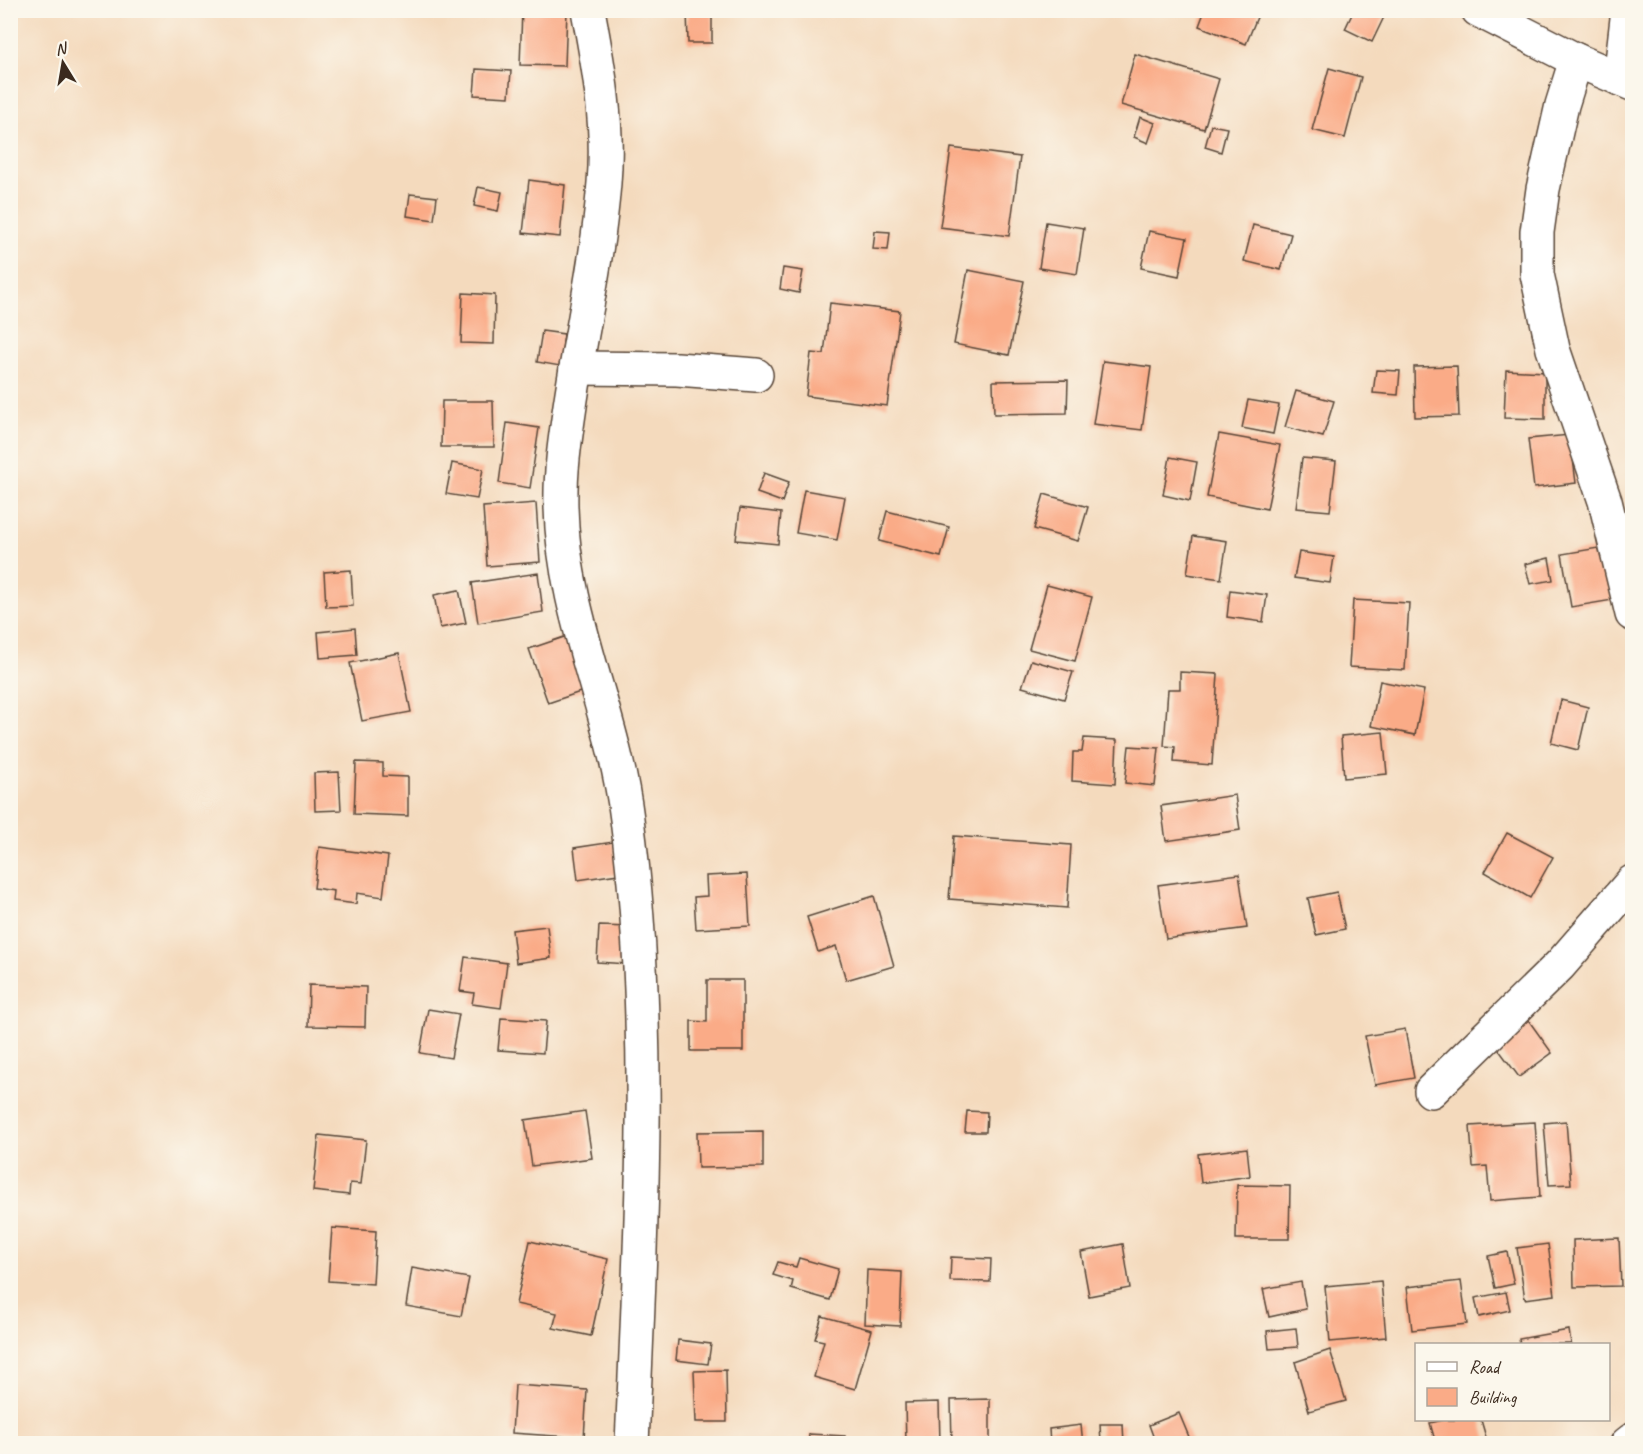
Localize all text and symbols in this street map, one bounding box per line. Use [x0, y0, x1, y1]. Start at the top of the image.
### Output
north arrow [33, 33, 93, 93]
text: N [54, 38, 70, 60]
legend [1415, 1343, 1610, 1421]
text: Road [1469, 1356, 1502, 1378]
text: Building [1469, 1386, 1518, 1408]

